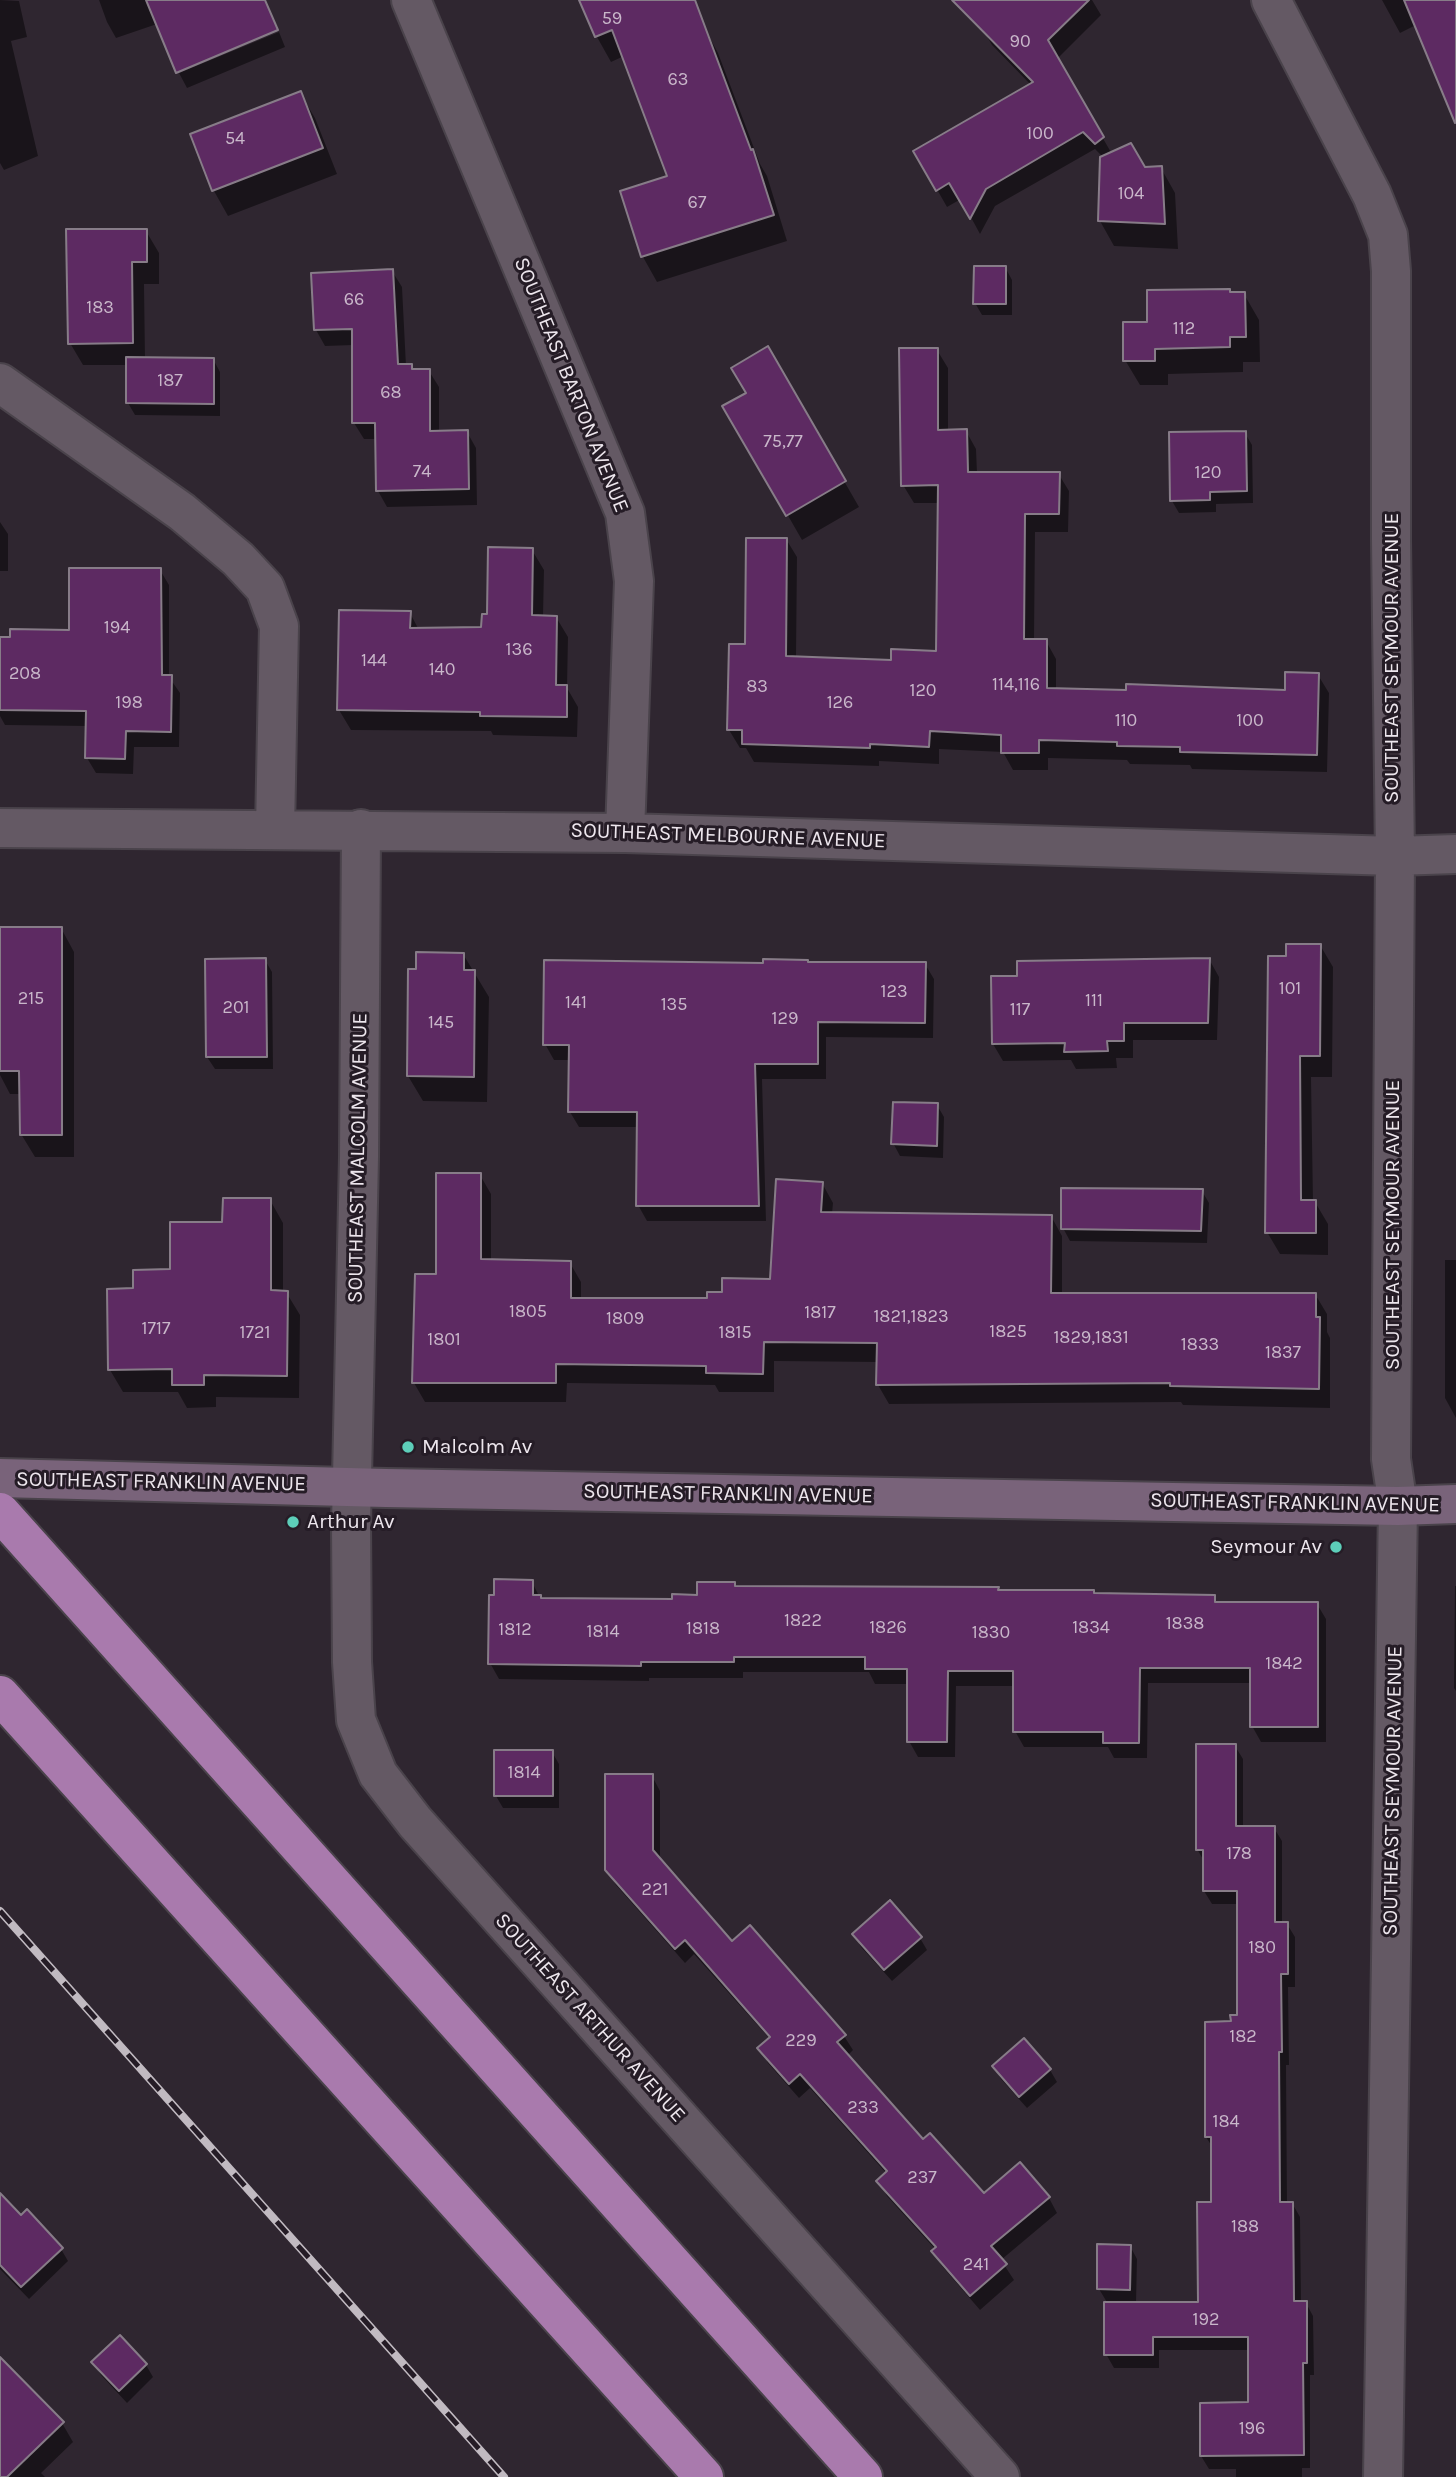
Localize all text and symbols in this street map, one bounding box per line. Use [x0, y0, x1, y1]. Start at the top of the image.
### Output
house number: 59 [602, 8, 622, 30]
house number: 90 [1009, 31, 1031, 53]
house number: 63 [668, 69, 688, 91]
house number: 100 [1026, 123, 1054, 145]
house number: 54 [225, 128, 245, 150]
house number: 104 [1118, 183, 1144, 205]
house number: 67 [688, 192, 706, 214]
street label: SOUTHEAST BARTON AVENUE [508, 254, 634, 516]
house number: 66 [344, 289, 364, 311]
house number: 183 [86, 297, 114, 319]
house number: 112 [1173, 318, 1195, 340]
house number: 187 [157, 370, 183, 392]
house number: 68 [380, 382, 402, 404]
house number: 75,77 [763, 431, 803, 453]
house number: 74 [413, 461, 431, 483]
house number: 120 [1194, 462, 1222, 484]
street label: SOUTHEAST SEYMOUR AVENUE [1379, 513, 1405, 803]
house number: 194 [104, 617, 130, 639]
house number: 136 [506, 639, 532, 661]
house number: 144 [361, 650, 387, 672]
house number: 140 [429, 659, 455, 681]
house number: 208 [9, 663, 41, 685]
house number: 114,116 [992, 674, 1040, 696]
house number: 83 [746, 676, 768, 698]
house number: 120 [909, 680, 937, 702]
house number: 198 [115, 692, 143, 714]
house number: 126 [827, 692, 853, 714]
house number: 110 [1115, 710, 1137, 732]
house number: 100 [1236, 710, 1264, 732]
street label: SOUTHEAST MELBOURNE AVENUE [570, 818, 886, 854]
house number: 101 [1279, 978, 1301, 1000]
house number: 123 [880, 981, 908, 1003]
house number: 215 [18, 988, 44, 1010]
house number: 111 [1085, 990, 1103, 1012]
house number: 141 [565, 992, 587, 1014]
house number: 135 [661, 994, 687, 1016]
house number: 201 [222, 997, 250, 1019]
house number: 117 [1010, 999, 1030, 1021]
house number: 129 [772, 1008, 798, 1030]
house number: 145 [428, 1012, 454, 1034]
street label: SOUTHEAST MALCOLM AVENUE [343, 1013, 373, 1303]
street label: SOUTHEAST SEYMOUR AVENUE [1380, 1080, 1406, 1370]
house number: 1805 [509, 1301, 547, 1323]
house number: 1817 [804, 1302, 836, 1324]
house number: 1821,1823 [873, 1306, 949, 1328]
house number: 1809 [606, 1308, 644, 1330]
house number: 1717 [142, 1318, 170, 1340]
house number: 1825 [989, 1321, 1027, 1343]
house number: 1721 [240, 1322, 270, 1344]
house number: 1815 [718, 1322, 752, 1344]
house number: 1829,1831 [1053, 1327, 1129, 1349]
house number: 1801 [427, 1329, 461, 1351]
house number: 1833 [1181, 1334, 1219, 1356]
house number: 1837 [1265, 1342, 1301, 1364]
place label: Malcolm Av [422, 1434, 532, 1460]
marker: Malcolm Av [400, 1439, 416, 1455]
street label: SOUTHEAST FRANKLIN AVENUE [16, 1467, 306, 1497]
street label: SOUTHEAST FRANKLIN AVENUE [583, 1479, 873, 1509]
street label: SOUTHEAST FRANKLIN AVENUE [1150, 1488, 1440, 1518]
place label: Arthur Av [307, 1509, 395, 1535]
marker: Arthur Av [285, 1514, 301, 1530]
place label: Seymour Av [1210, 1534, 1322, 1560]
marker: Seymour Av [1328, 1539, 1344, 1555]
house number: 1822 [784, 1610, 822, 1632]
house number: 1838 [1166, 1613, 1204, 1635]
house number: 1826 [869, 1617, 907, 1639]
house number: 1834 [1072, 1617, 1110, 1639]
house number: 1818 [686, 1618, 720, 1640]
house number: 1812 [498, 1619, 532, 1641]
house number: 1814 [586, 1621, 620, 1643]
house number: 1830 [972, 1622, 1010, 1644]
street label: SOUTHEAST SEYMOUR AVENUE [1378, 1646, 1408, 1936]
house number: 1842 [1265, 1653, 1303, 1675]
house number: 1814 [507, 1762, 541, 1784]
house number: 178 [1226, 1843, 1252, 1865]
house number: 221 [642, 1879, 668, 1901]
street label: SOUTHEAST ARTHUR AVENUE [489, 1908, 691, 2128]
house number: 180 [1248, 1937, 1276, 1959]
house number: 182 [1229, 2026, 1257, 2048]
house number: 229 [785, 2030, 817, 2052]
house number: 233 [847, 2097, 879, 2119]
house number: 184 [1212, 2111, 1240, 2133]
house number: 237 [907, 2167, 937, 2189]
house number: 188 [1231, 2216, 1259, 2238]
house number: 241 [963, 2254, 989, 2276]
house number: 192 [1193, 2309, 1219, 2331]
house number: 196 [1239, 2418, 1265, 2440]

